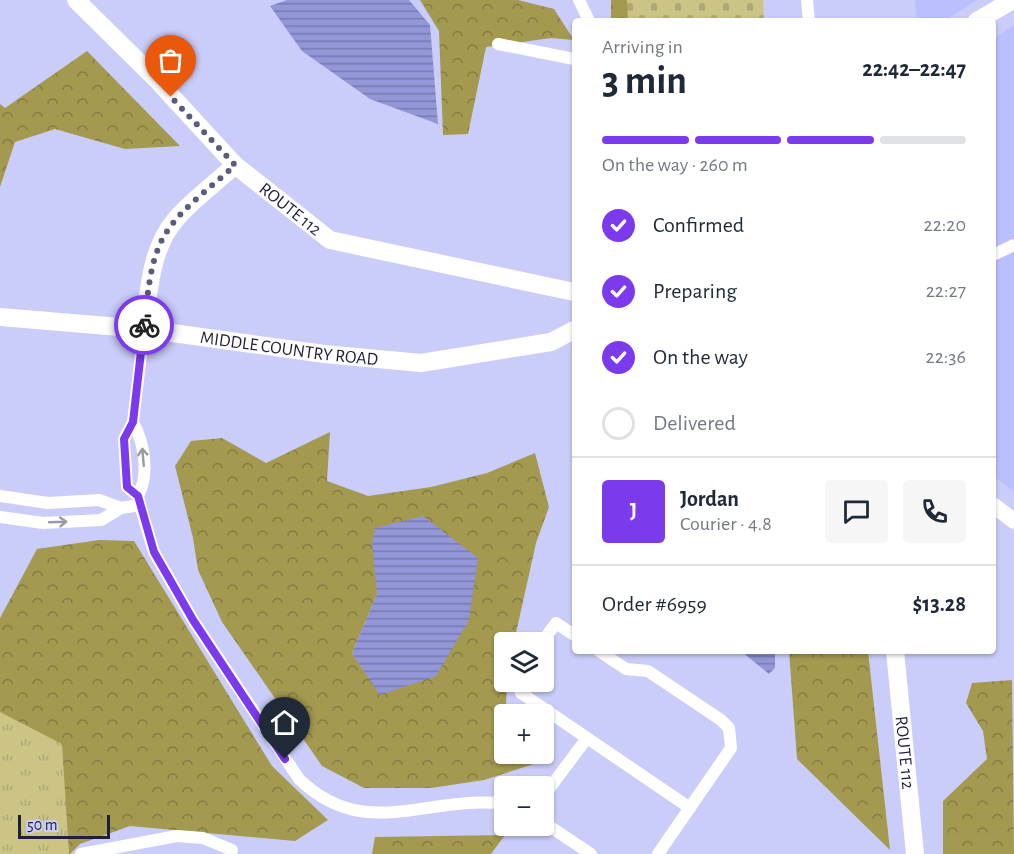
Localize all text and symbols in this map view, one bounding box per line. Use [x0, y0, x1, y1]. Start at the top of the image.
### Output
pin [145, 35, 196, 97]
text: Arriving in [602, 37, 683, 57]
icon: bag [154, 44, 187, 77]
text: 22:42–22:47 [862, 58, 966, 80]
text: 3 min [602, 62, 687, 101]
text: On the way · 260 m [602, 155, 748, 175]
street label: ROUTE 112 [255, 180, 324, 240]
icon: check [602, 209, 635, 242]
text: Confirmed [653, 214, 744, 236]
text: 22:20 [924, 215, 966, 235]
icon: check [602, 275, 635, 308]
text: Preparing [653, 280, 737, 302]
text: 22:27 [926, 281, 966, 301]
courier [114, 295, 174, 355]
icon: bike [128, 309, 161, 342]
street label: MIDDLE COUNTRY ROAD [199, 329, 379, 369]
icon: check [602, 341, 635, 374]
text: On the way [653, 346, 748, 368]
text: 22:36 [926, 347, 966, 367]
text: Delivered [653, 412, 736, 434]
one-way arrow [137, 448, 148, 468]
button: chat [825, 480, 888, 543]
button: phone [903, 480, 966, 543]
text: Jordan [680, 488, 739, 510]
text: J [630, 500, 637, 522]
text: Courier · 4.8 [680, 514, 772, 534]
one-way arrow [48, 517, 68, 528]
text: Order #6959 [602, 593, 707, 615]
text: $13.28 [912, 593, 966, 615]
map controls [494, 632, 554, 836]
button: layers [494, 632, 554, 692]
pin [259, 697, 310, 759]
button: + [494, 704, 554, 764]
icon: home [268, 706, 301, 739]
street label: ROUTE 112 [891, 715, 917, 790]
button: − [494, 776, 554, 836]
scale bar [18, 812, 110, 840]
text: 50 m [27, 817, 58, 833]

